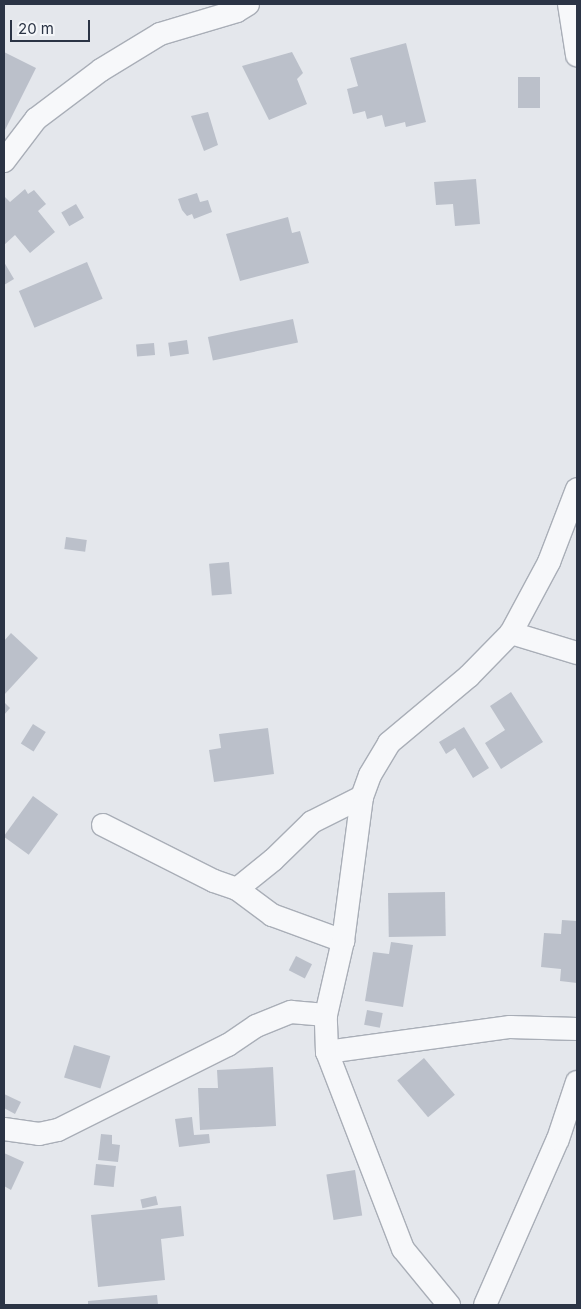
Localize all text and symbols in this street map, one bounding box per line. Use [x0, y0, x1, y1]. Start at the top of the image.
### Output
scale bar [12, 10, 92, 42]
text: 20 m [18, 19, 54, 38]

